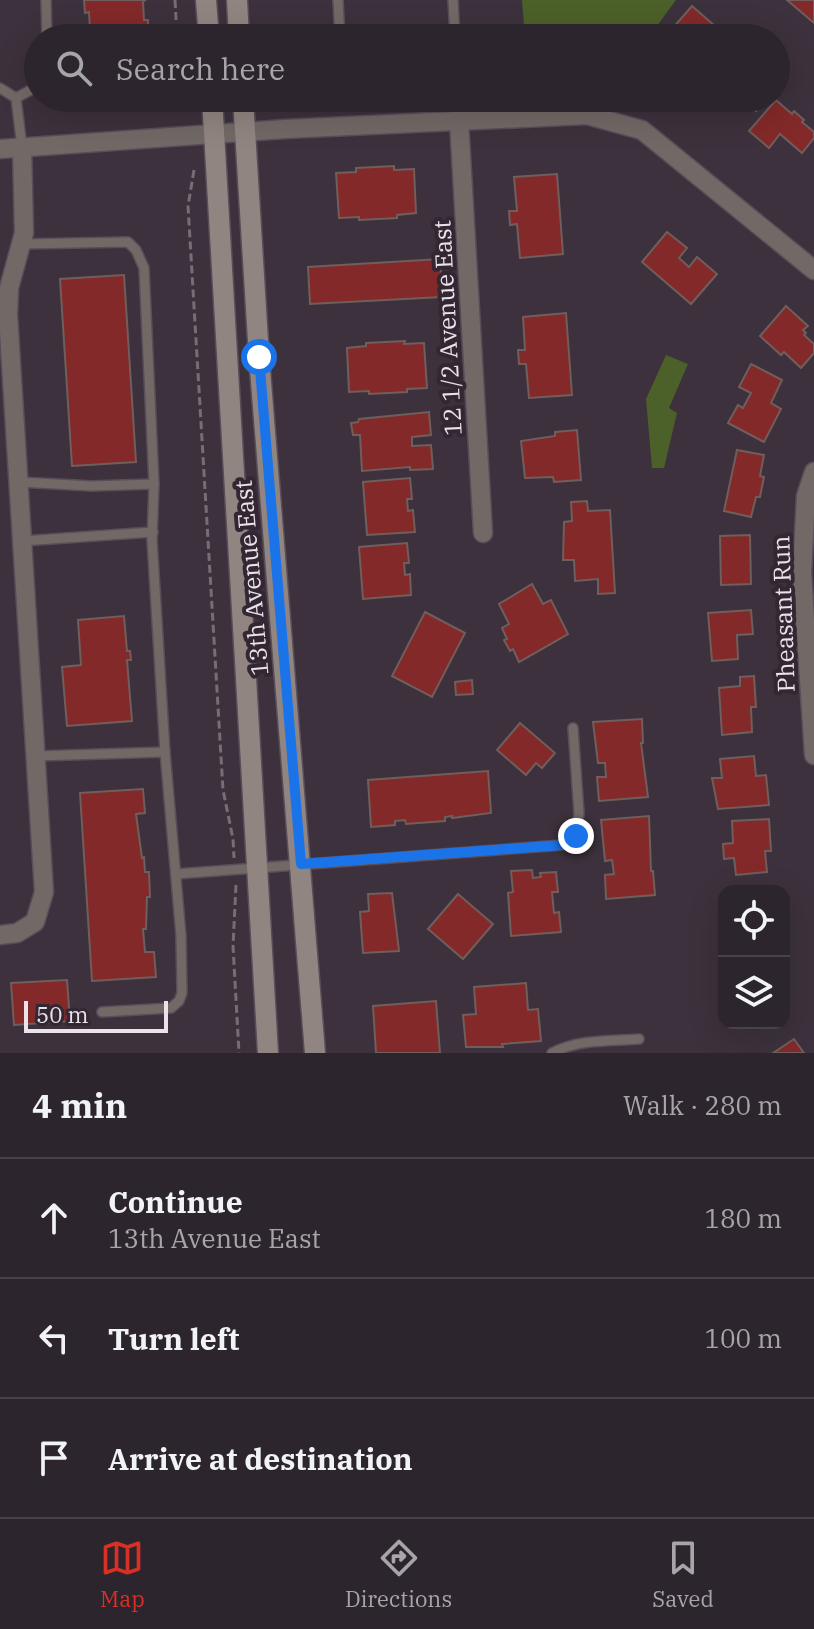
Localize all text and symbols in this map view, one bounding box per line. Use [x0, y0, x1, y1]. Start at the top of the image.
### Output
search box [24, 24, 790, 112]
icon: search [52, 46, 96, 90]
text: Search here [116, 49, 285, 88]
street label: 12 1/2 Avenue East [425, 219, 469, 437]
route start [241, 339, 277, 375]
street label: 13th Avenue East [227, 479, 275, 677]
street label: Pheasant Run [764, 535, 802, 693]
route end [558, 818, 594, 854]
map controls [718, 885, 790, 1029]
button: locate [718, 885, 790, 957]
button: layers [718, 957, 790, 1029]
scale bar [24, 997, 168, 1033]
text: 50 m [36, 1000, 88, 1029]
text: 4 min [32, 1083, 127, 1127]
text: Walk · 280 m [623, 1088, 782, 1122]
text: Continue [108, 1182, 243, 1221]
icon: ahead [32, 1196, 76, 1240]
text: 180 m [704, 1201, 782, 1235]
text: 13th Avenue East [108, 1221, 321, 1255]
icon: left [32, 1316, 76, 1360]
text: Turn left [108, 1319, 240, 1358]
text: 100 m [704, 1321, 782, 1355]
icon: arrive [32, 1436, 76, 1480]
text: Arrive at destination [108, 1439, 413, 1478]
tab: Map [100, 1536, 145, 1613]
tab: Directions [345, 1536, 452, 1613]
tab: Saved [652, 1536, 714, 1613]

